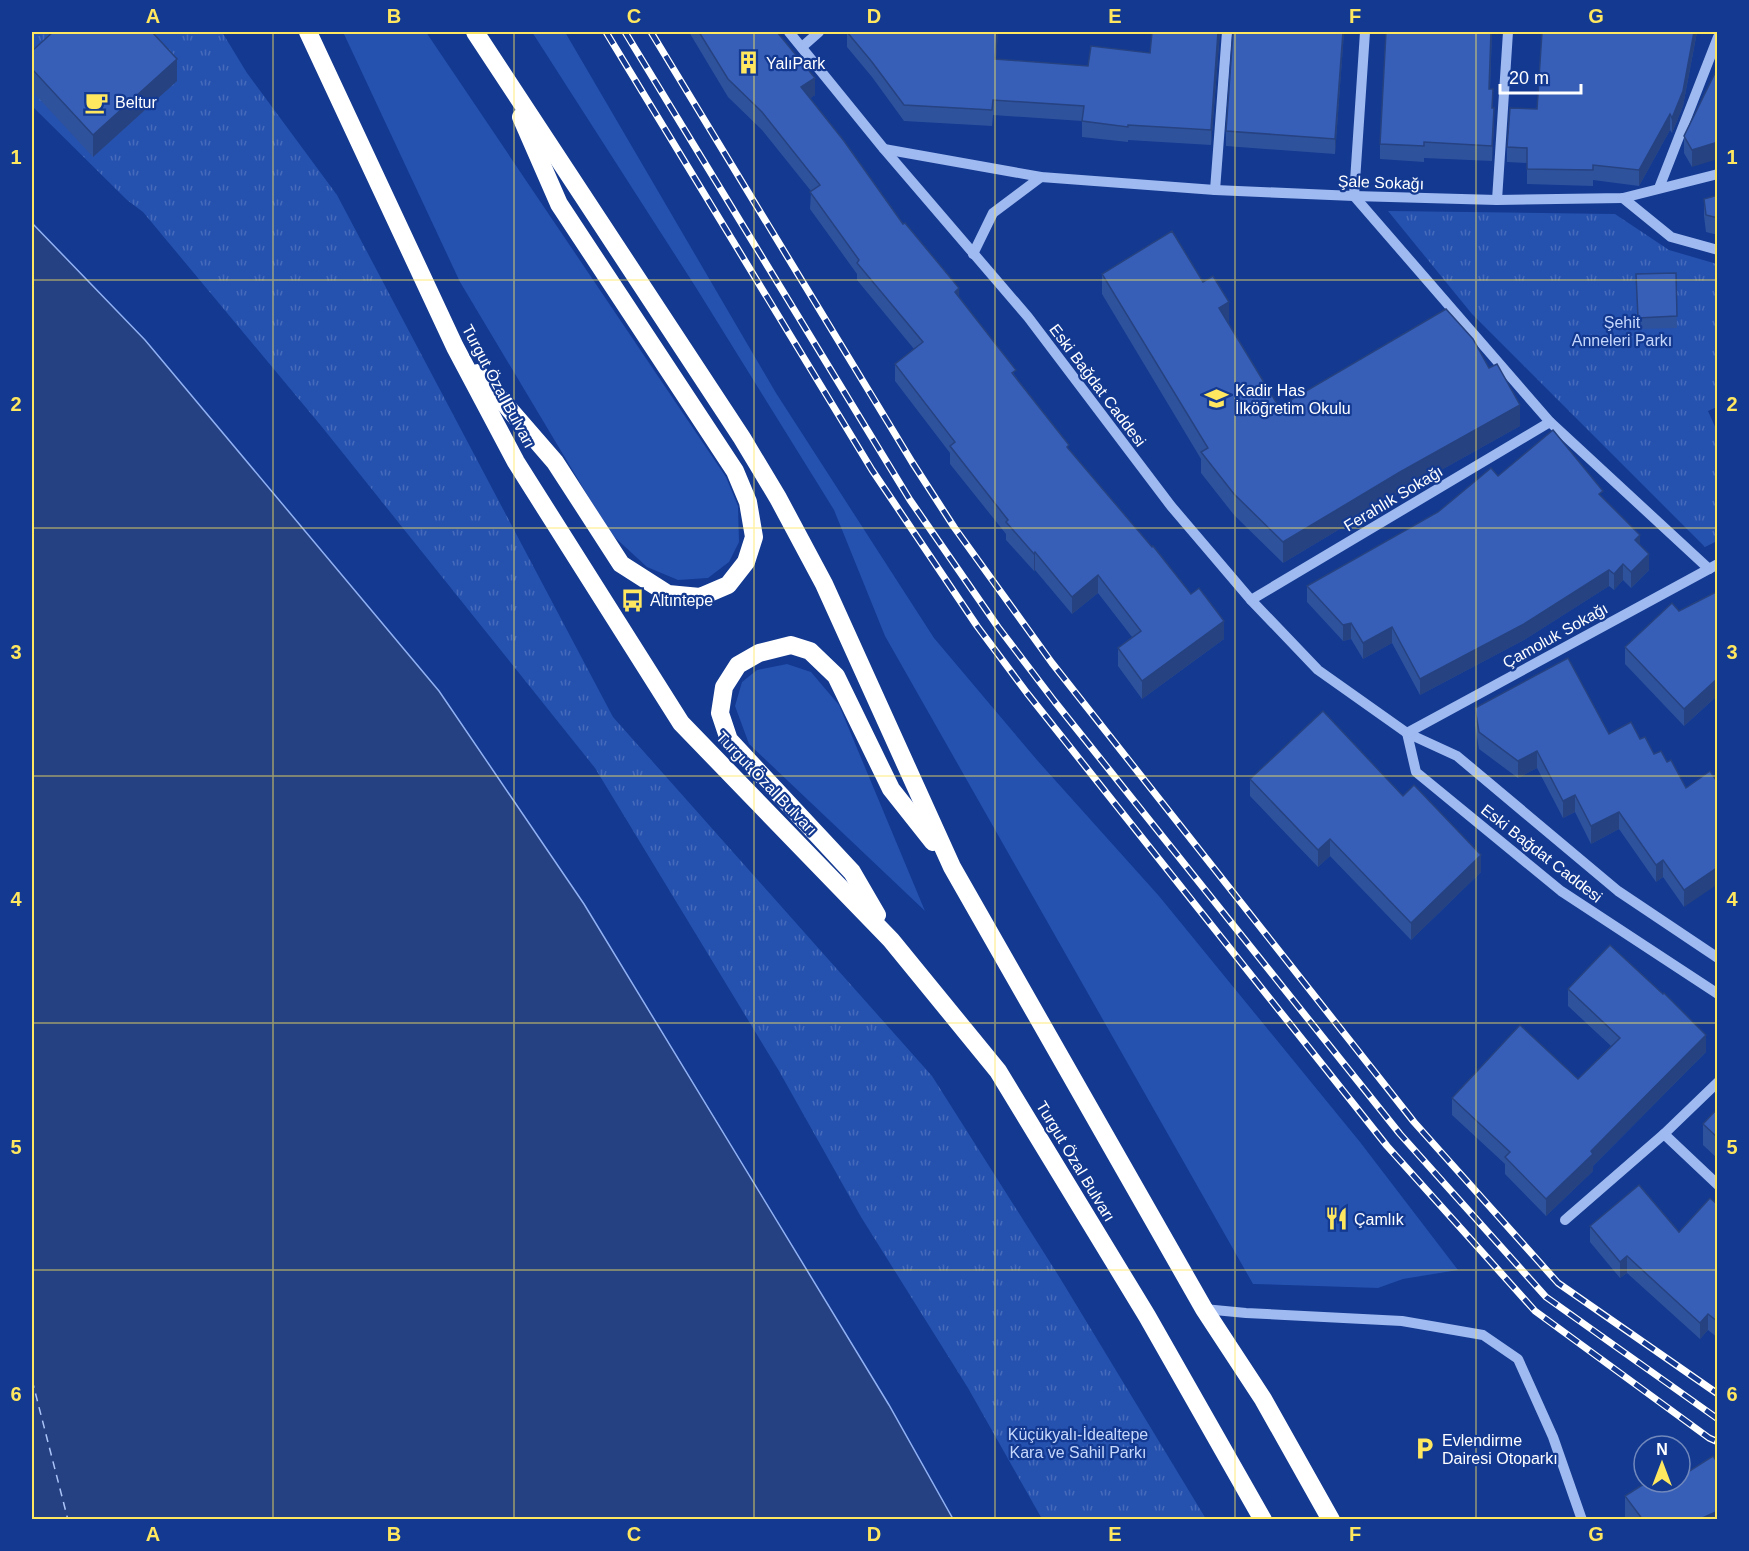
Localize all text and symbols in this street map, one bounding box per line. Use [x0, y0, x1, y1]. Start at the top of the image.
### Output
text: A [146, 5, 160, 27]
text: B [387, 5, 401, 27]
text: C [627, 5, 641, 27]
text: D [867, 5, 881, 27]
text: E [1108, 5, 1122, 27]
text: F [1349, 5, 1361, 27]
text: G [1588, 5, 1604, 27]
building icon: YalıPark [735, 50, 761, 76]
place label: YalıPark [766, 55, 826, 72]
scale bar [1500, 57, 1581, 95]
text: 20 m [1509, 68, 1549, 88]
cafe icon: Beltur [84, 89, 110, 115]
place label: Beltur [115, 94, 157, 111]
text: 1 [10, 146, 22, 168]
text: 1 [1726, 146, 1738, 168]
street label: Şale Sokağı [1338, 172, 1424, 193]
park label: Şehit Anneleri Parkı [1572, 314, 1672, 349]
street label: Eski Bağdat Caddesi [1046, 321, 1149, 450]
street label: Turgut Özal Bulvarı [459, 322, 538, 451]
place label: Kadir Has İlköğretim Okulu [1235, 382, 1351, 417]
school or university icon: Kadir Has İlköğretim Okulu [1204, 386, 1230, 412]
text: 2 [10, 393, 22, 415]
text: 2 [1726, 393, 1738, 415]
street label: Ferahlık Sokağı [1341, 462, 1446, 535]
bus stop icon: Altıntepe [619, 587, 645, 613]
place label: Altıntepe [650, 592, 713, 609]
street label: Çamoluk Sokağı [1500, 600, 1611, 671]
text: 3 [10, 641, 22, 663]
text: 3 [1726, 641, 1738, 663]
street label: Turgut Özal Bulvarı [713, 728, 820, 839]
street label: Eski Bağdat Caddesi [1478, 801, 1605, 906]
text: 4 [10, 888, 22, 910]
text: 4 [1726, 888, 1738, 910]
street label: Turgut Özal Bulvarı [1033, 1098, 1118, 1224]
text: 5 [10, 1136, 22, 1158]
text: 5 [1726, 1136, 1738, 1158]
restaurant icon: Çamlık [1323, 1206, 1349, 1232]
place label: Çamlık [1354, 1211, 1405, 1228]
text: 6 [10, 1383, 22, 1405]
text: 6 [1726, 1383, 1738, 1405]
park label: Küçükyalı-İdealtepe Kara ve Sahil Parkı [1008, 1425, 1148, 1461]
place label: Evlendirme Dairesi Otoparkı [1442, 1432, 1558, 1467]
north arrow [1632, 1434, 1692, 1494]
parking icon: Evlendirme Dairesi Otoparkı [1411, 1436, 1437, 1462]
text: N [1656, 1441, 1668, 1458]
text: A [146, 1523, 160, 1545]
text: B [387, 1523, 401, 1545]
text: C [627, 1523, 641, 1545]
text: D [867, 1523, 881, 1545]
text: E [1108, 1523, 1122, 1545]
text: F [1349, 1523, 1361, 1545]
text: G [1588, 1523, 1604, 1545]

